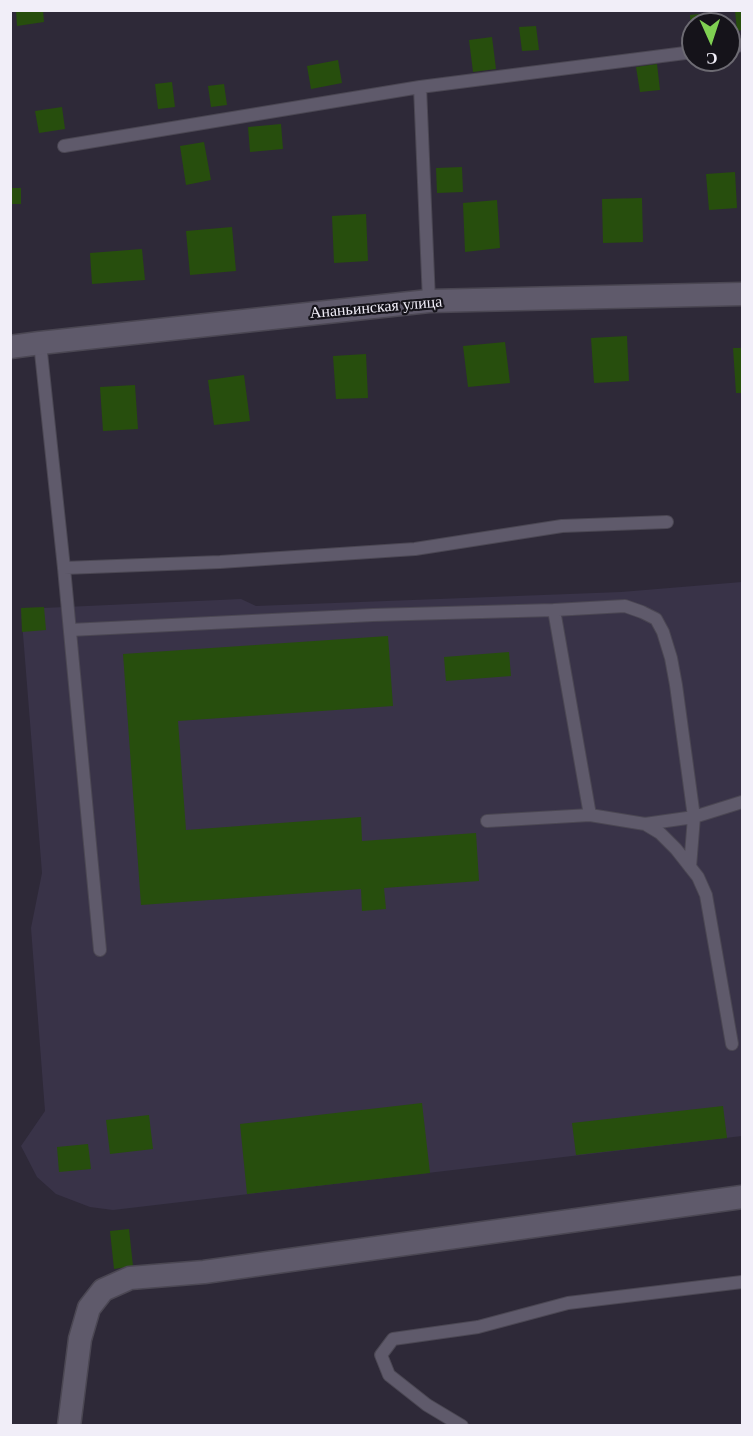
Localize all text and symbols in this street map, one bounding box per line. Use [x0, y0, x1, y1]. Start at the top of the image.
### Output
north arrow [681, 12, 741, 72]
text: С [706, 50, 718, 67]
street label: Ананьинская улица [309, 293, 443, 323]

